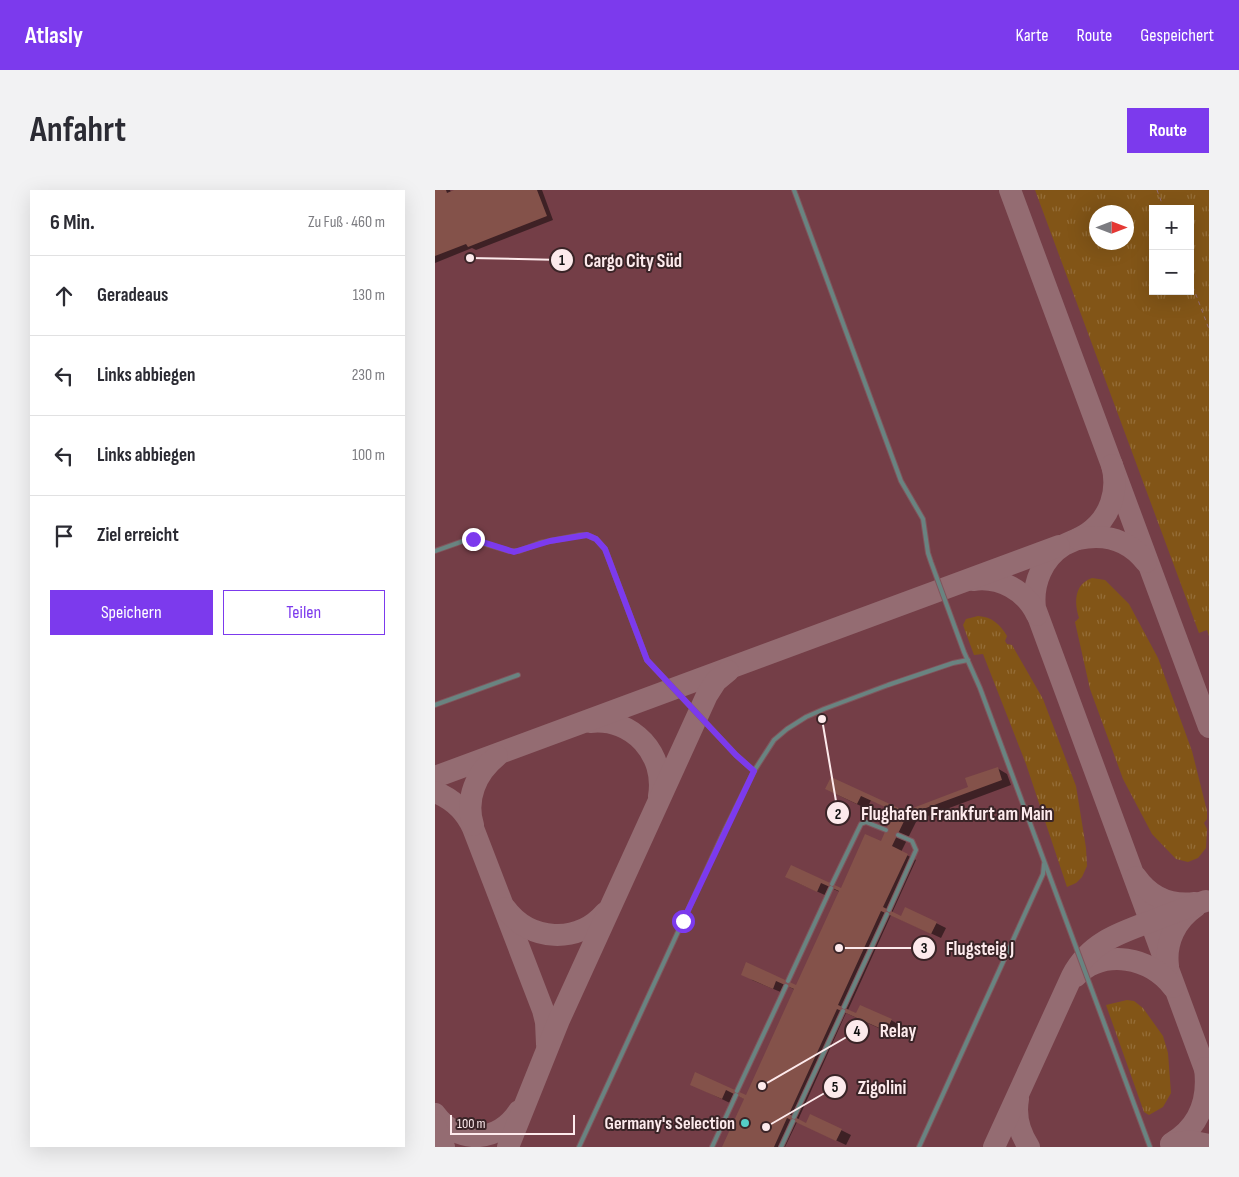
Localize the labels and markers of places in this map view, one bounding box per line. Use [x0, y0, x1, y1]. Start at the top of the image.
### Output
callout: Cargo City Süd [549, 243, 692, 277]
callout: Flughafen Frankfurt am Main [826, 796, 1063, 830]
callout: Flugsteig J [911, 931, 1025, 965]
callout: Relay [844, 1014, 926, 1048]
callout: Zigolini [823, 1070, 917, 1104]
place label: Germany's Selection [604, 1113, 735, 1134]
marker: Germany's Selection [739, 1117, 751, 1129]

